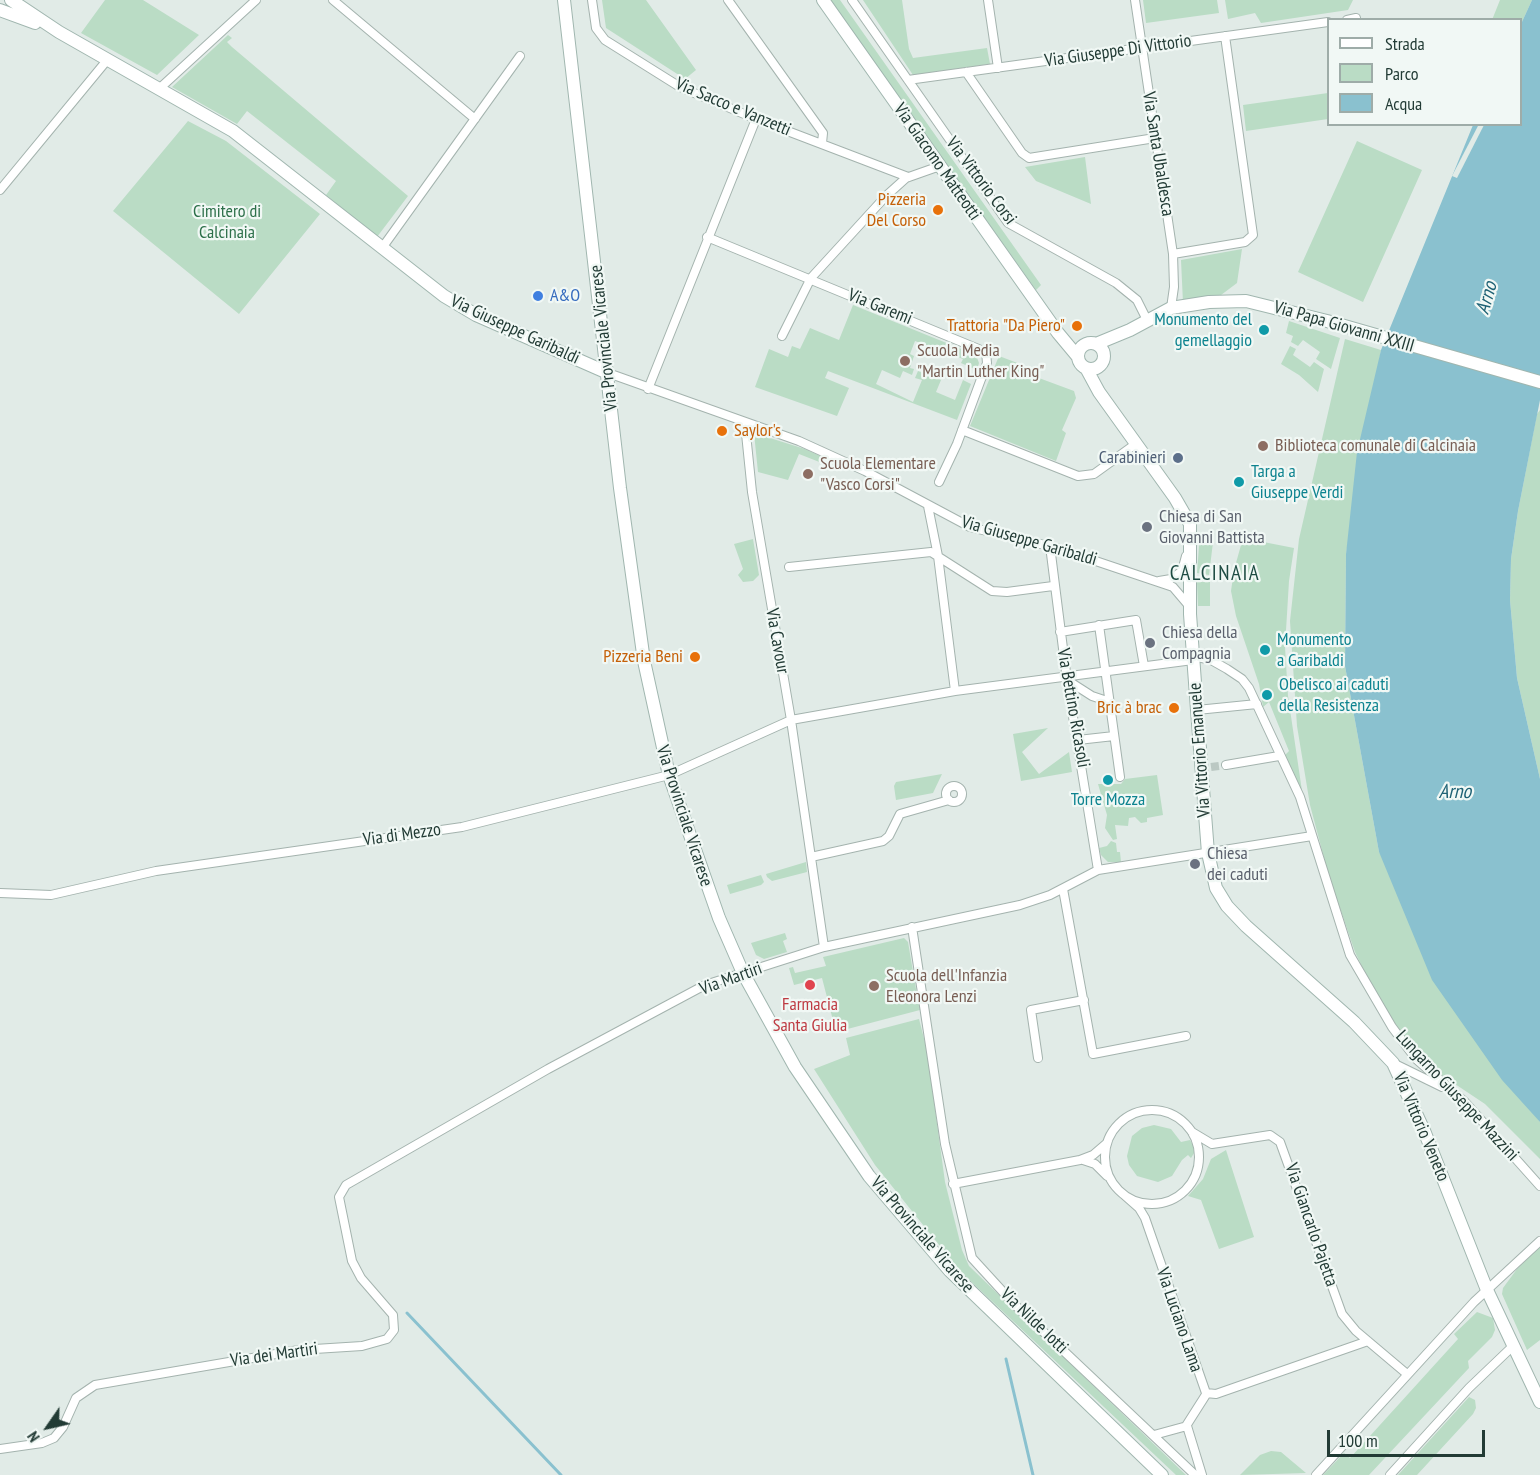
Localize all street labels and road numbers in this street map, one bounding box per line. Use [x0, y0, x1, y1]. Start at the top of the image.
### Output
street label: Via Giuseppe Di Vittorio [1043, 30, 1193, 72]
street label: Via Sacco e Vanzetti [672, 73, 794, 141]
street label: Via Santa Ubaldesca [1138, 90, 1178, 218]
street label: Via Giacomo Matteotti [889, 99, 985, 225]
street label: Via Vittorio Corsi [941, 133, 1021, 229]
street label: Via Provinciale Vicarese [586, 264, 622, 412]
street label: Via Garemi [845, 284, 915, 330]
street label: Via Giuseppe Garibaldi [447, 291, 583, 369]
street label: Via Papa Giovanni XXIII [1271, 297, 1417, 357]
street label: Via Giuseppe Garibaldi [959, 511, 1099, 571]
street label: Via Cavour [761, 607, 793, 675]
street label: Via Bettino Ricasoli [1052, 647, 1094, 769]
street label: Via Vittorio Emanuele [1185, 682, 1215, 818]
street label: Via Provinciale Vicarese [651, 743, 717, 889]
street label: Via di Mezzo [362, 819, 442, 851]
street label: Via Martiri [697, 958, 765, 1000]
street label: Lungarno Giuseppe Mazzini [1391, 1026, 1523, 1166]
street label: Via Vittorio Veneto [1388, 1069, 1454, 1185]
street label: Via Giancarlo Pajetta [1280, 1161, 1342, 1289]
street label: Via Provinciale Vicarese [866, 1172, 978, 1298]
street label: Via Luciano Lama [1151, 1265, 1207, 1375]
street label: Via Nilde Iotti [996, 1283, 1072, 1359]
street label: Via dei Martiri [229, 1338, 319, 1372]

